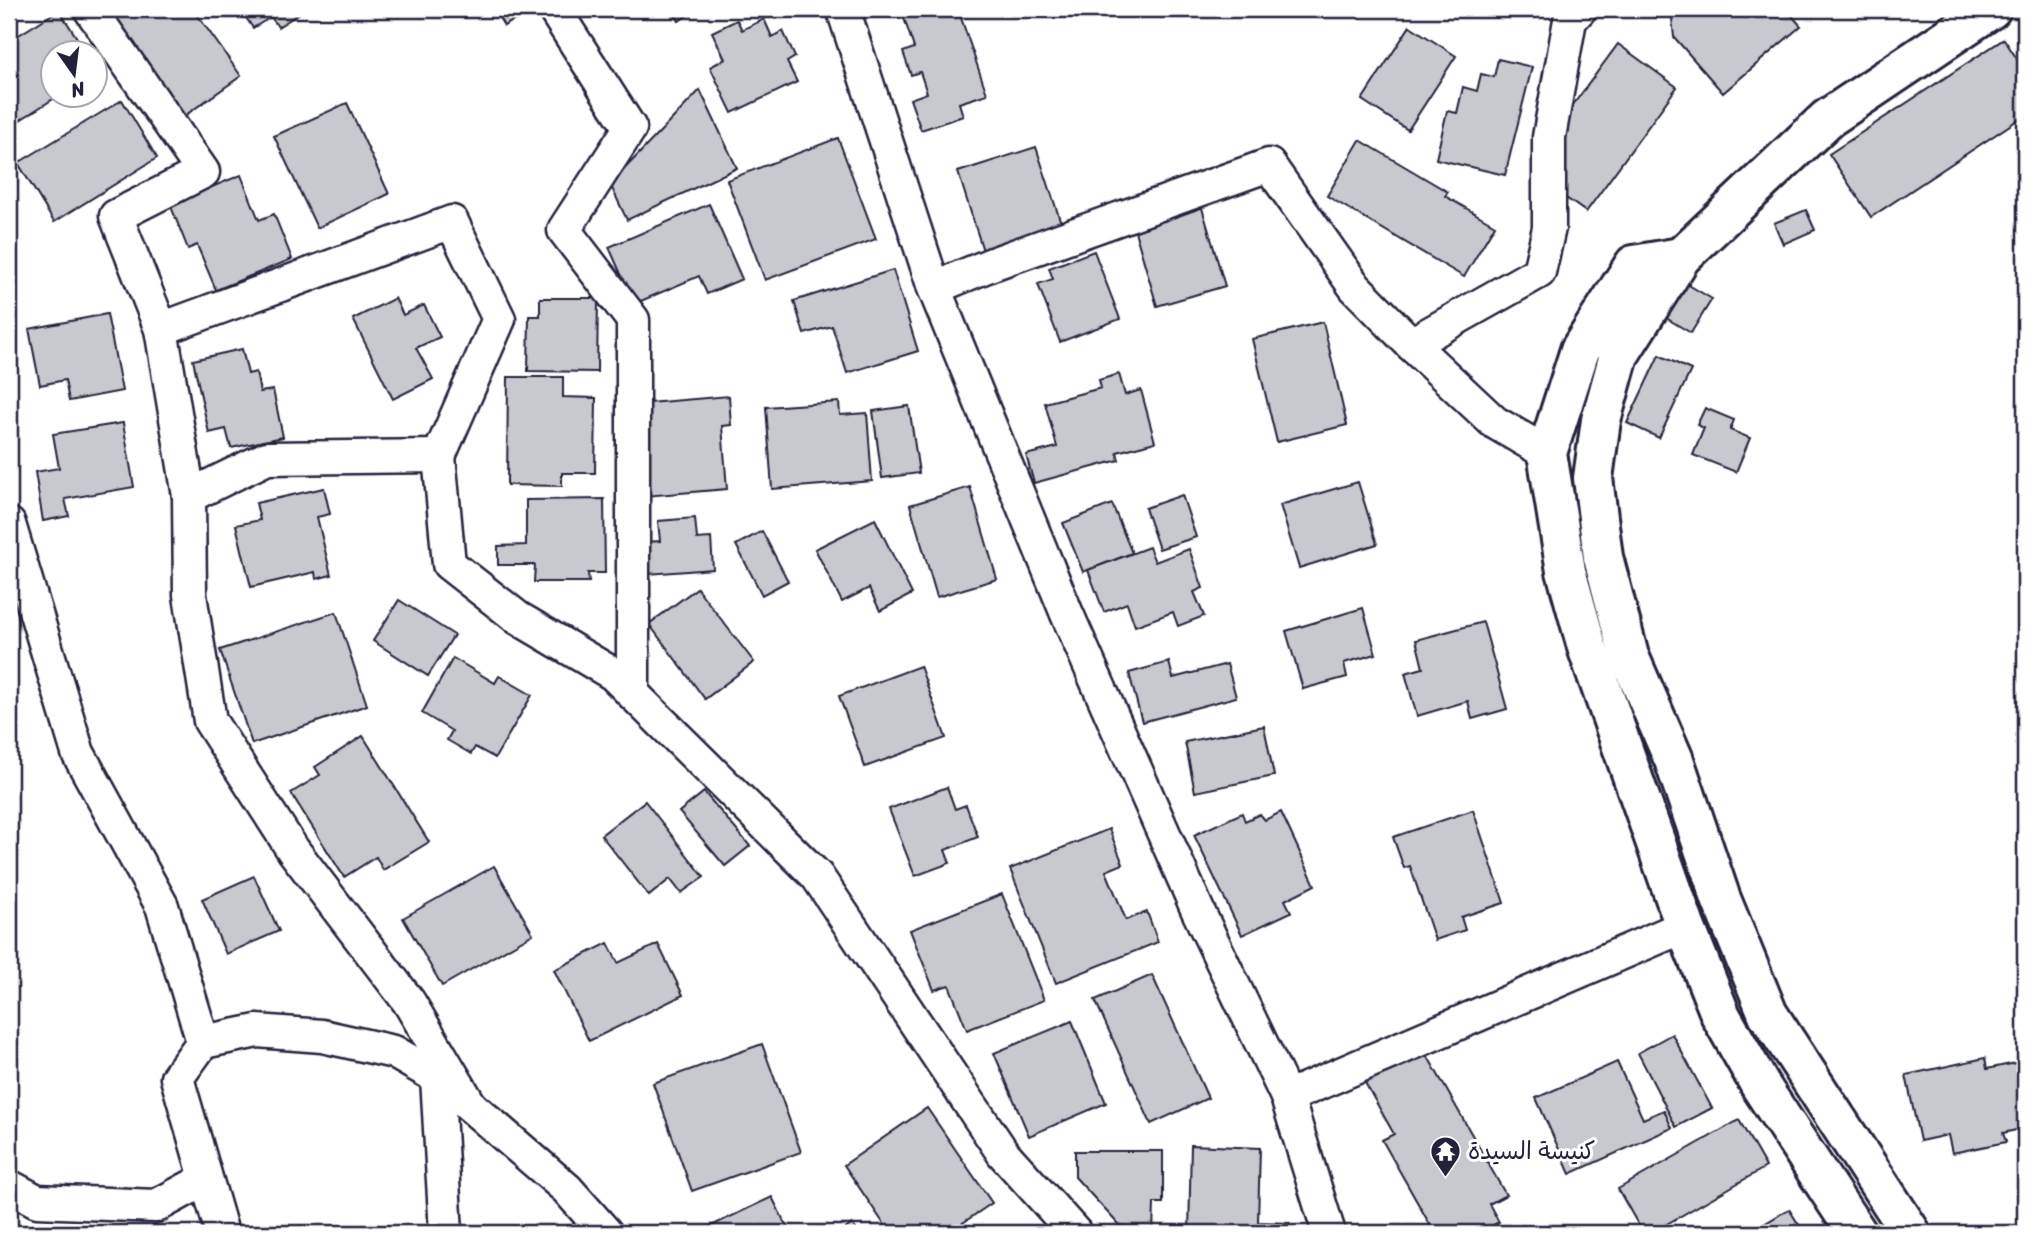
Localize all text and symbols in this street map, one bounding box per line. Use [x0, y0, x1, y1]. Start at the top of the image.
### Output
north arrow [38, 38, 108, 108]
text: N [67, 72, 89, 108]
place label: كنيسة السيدة [1468, 1130, 1595, 1172]
temple icon: كنيسة السيدة [1428, 1134, 1462, 1178]

